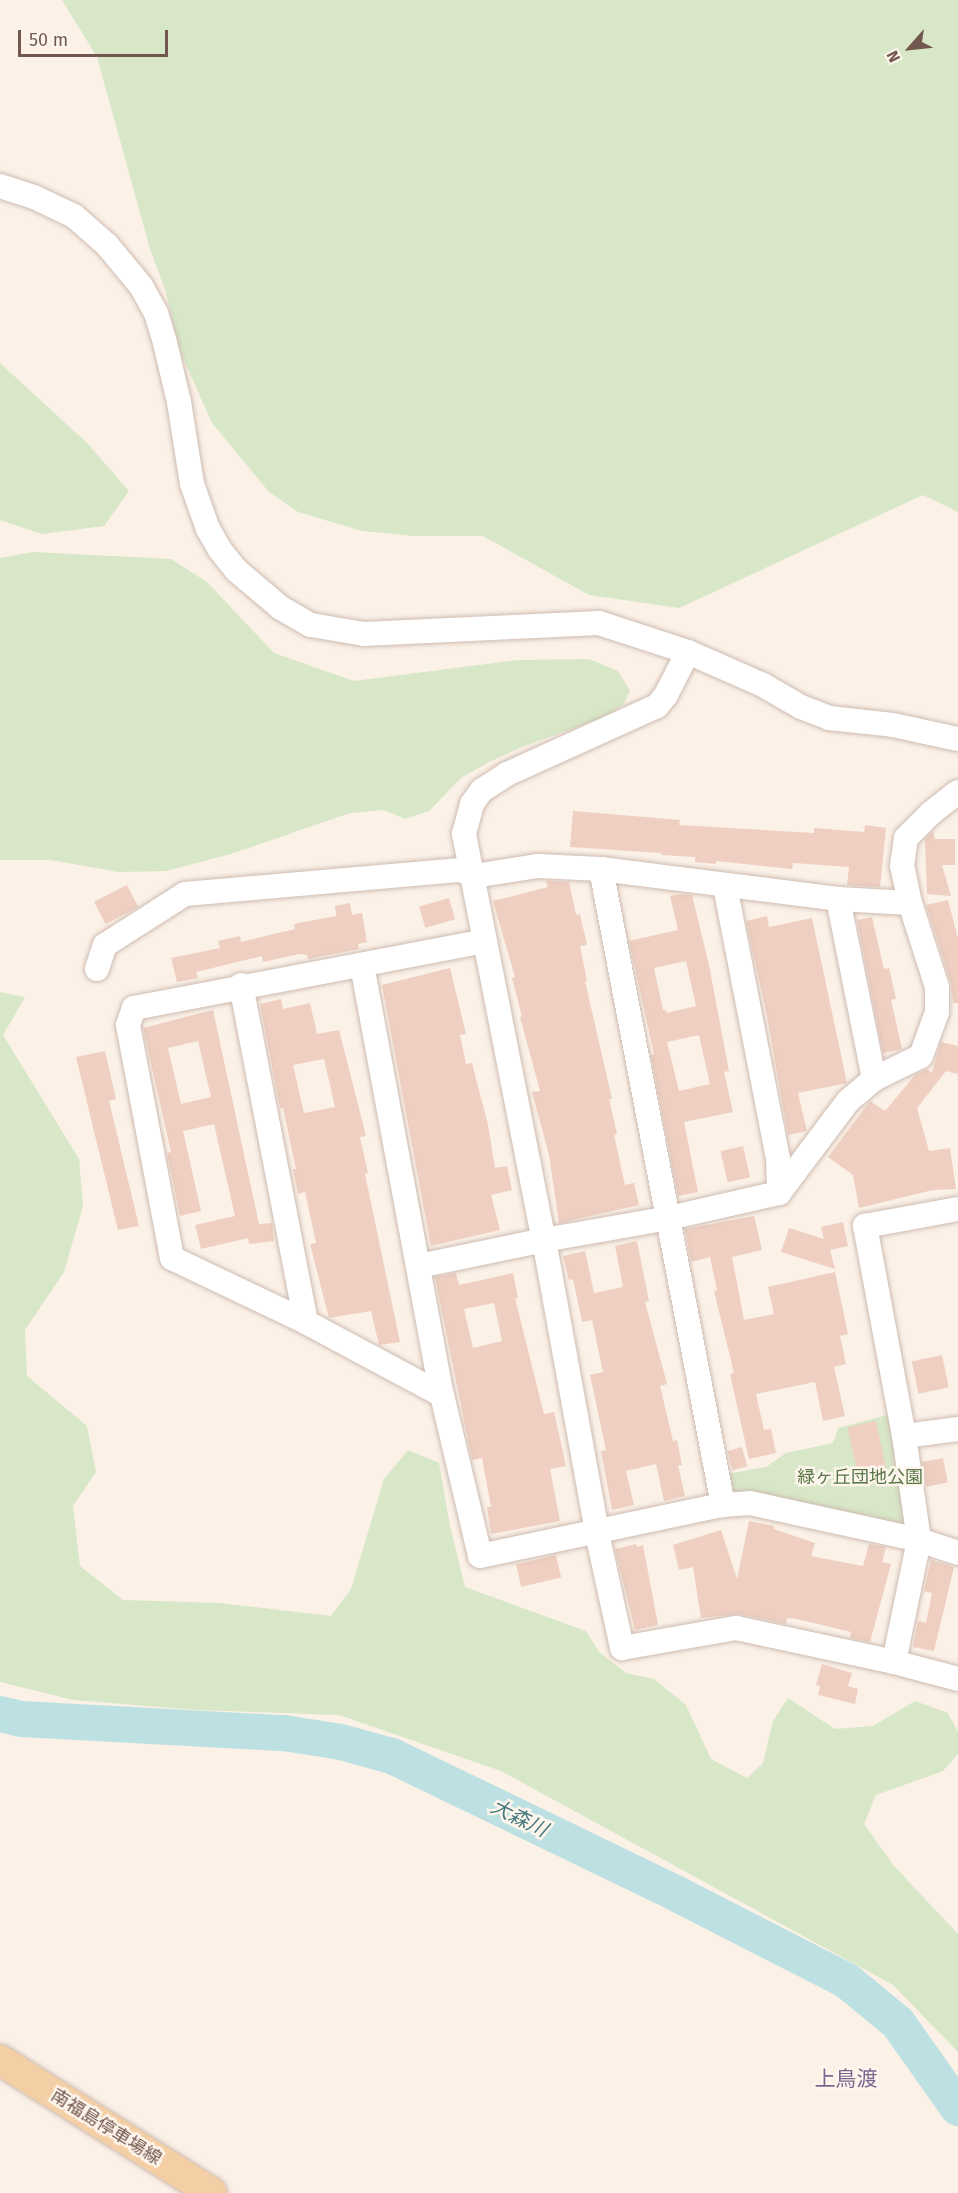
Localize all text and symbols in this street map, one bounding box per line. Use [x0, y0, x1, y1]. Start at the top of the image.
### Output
scale bar [21, 18, 171, 56]
north arrow [880, 18, 940, 78]
text: 50 m [29, 29, 68, 51]
text: N [883, 47, 904, 65]
park label: 緑ヶ丘団地公園 [797, 1466, 923, 1488]
water label: 大森川 [487, 1794, 551, 1842]
district label: 上鳥渡 [815, 2066, 877, 2092]
street label: 南福島停車場線 [47, 2084, 165, 2170]

